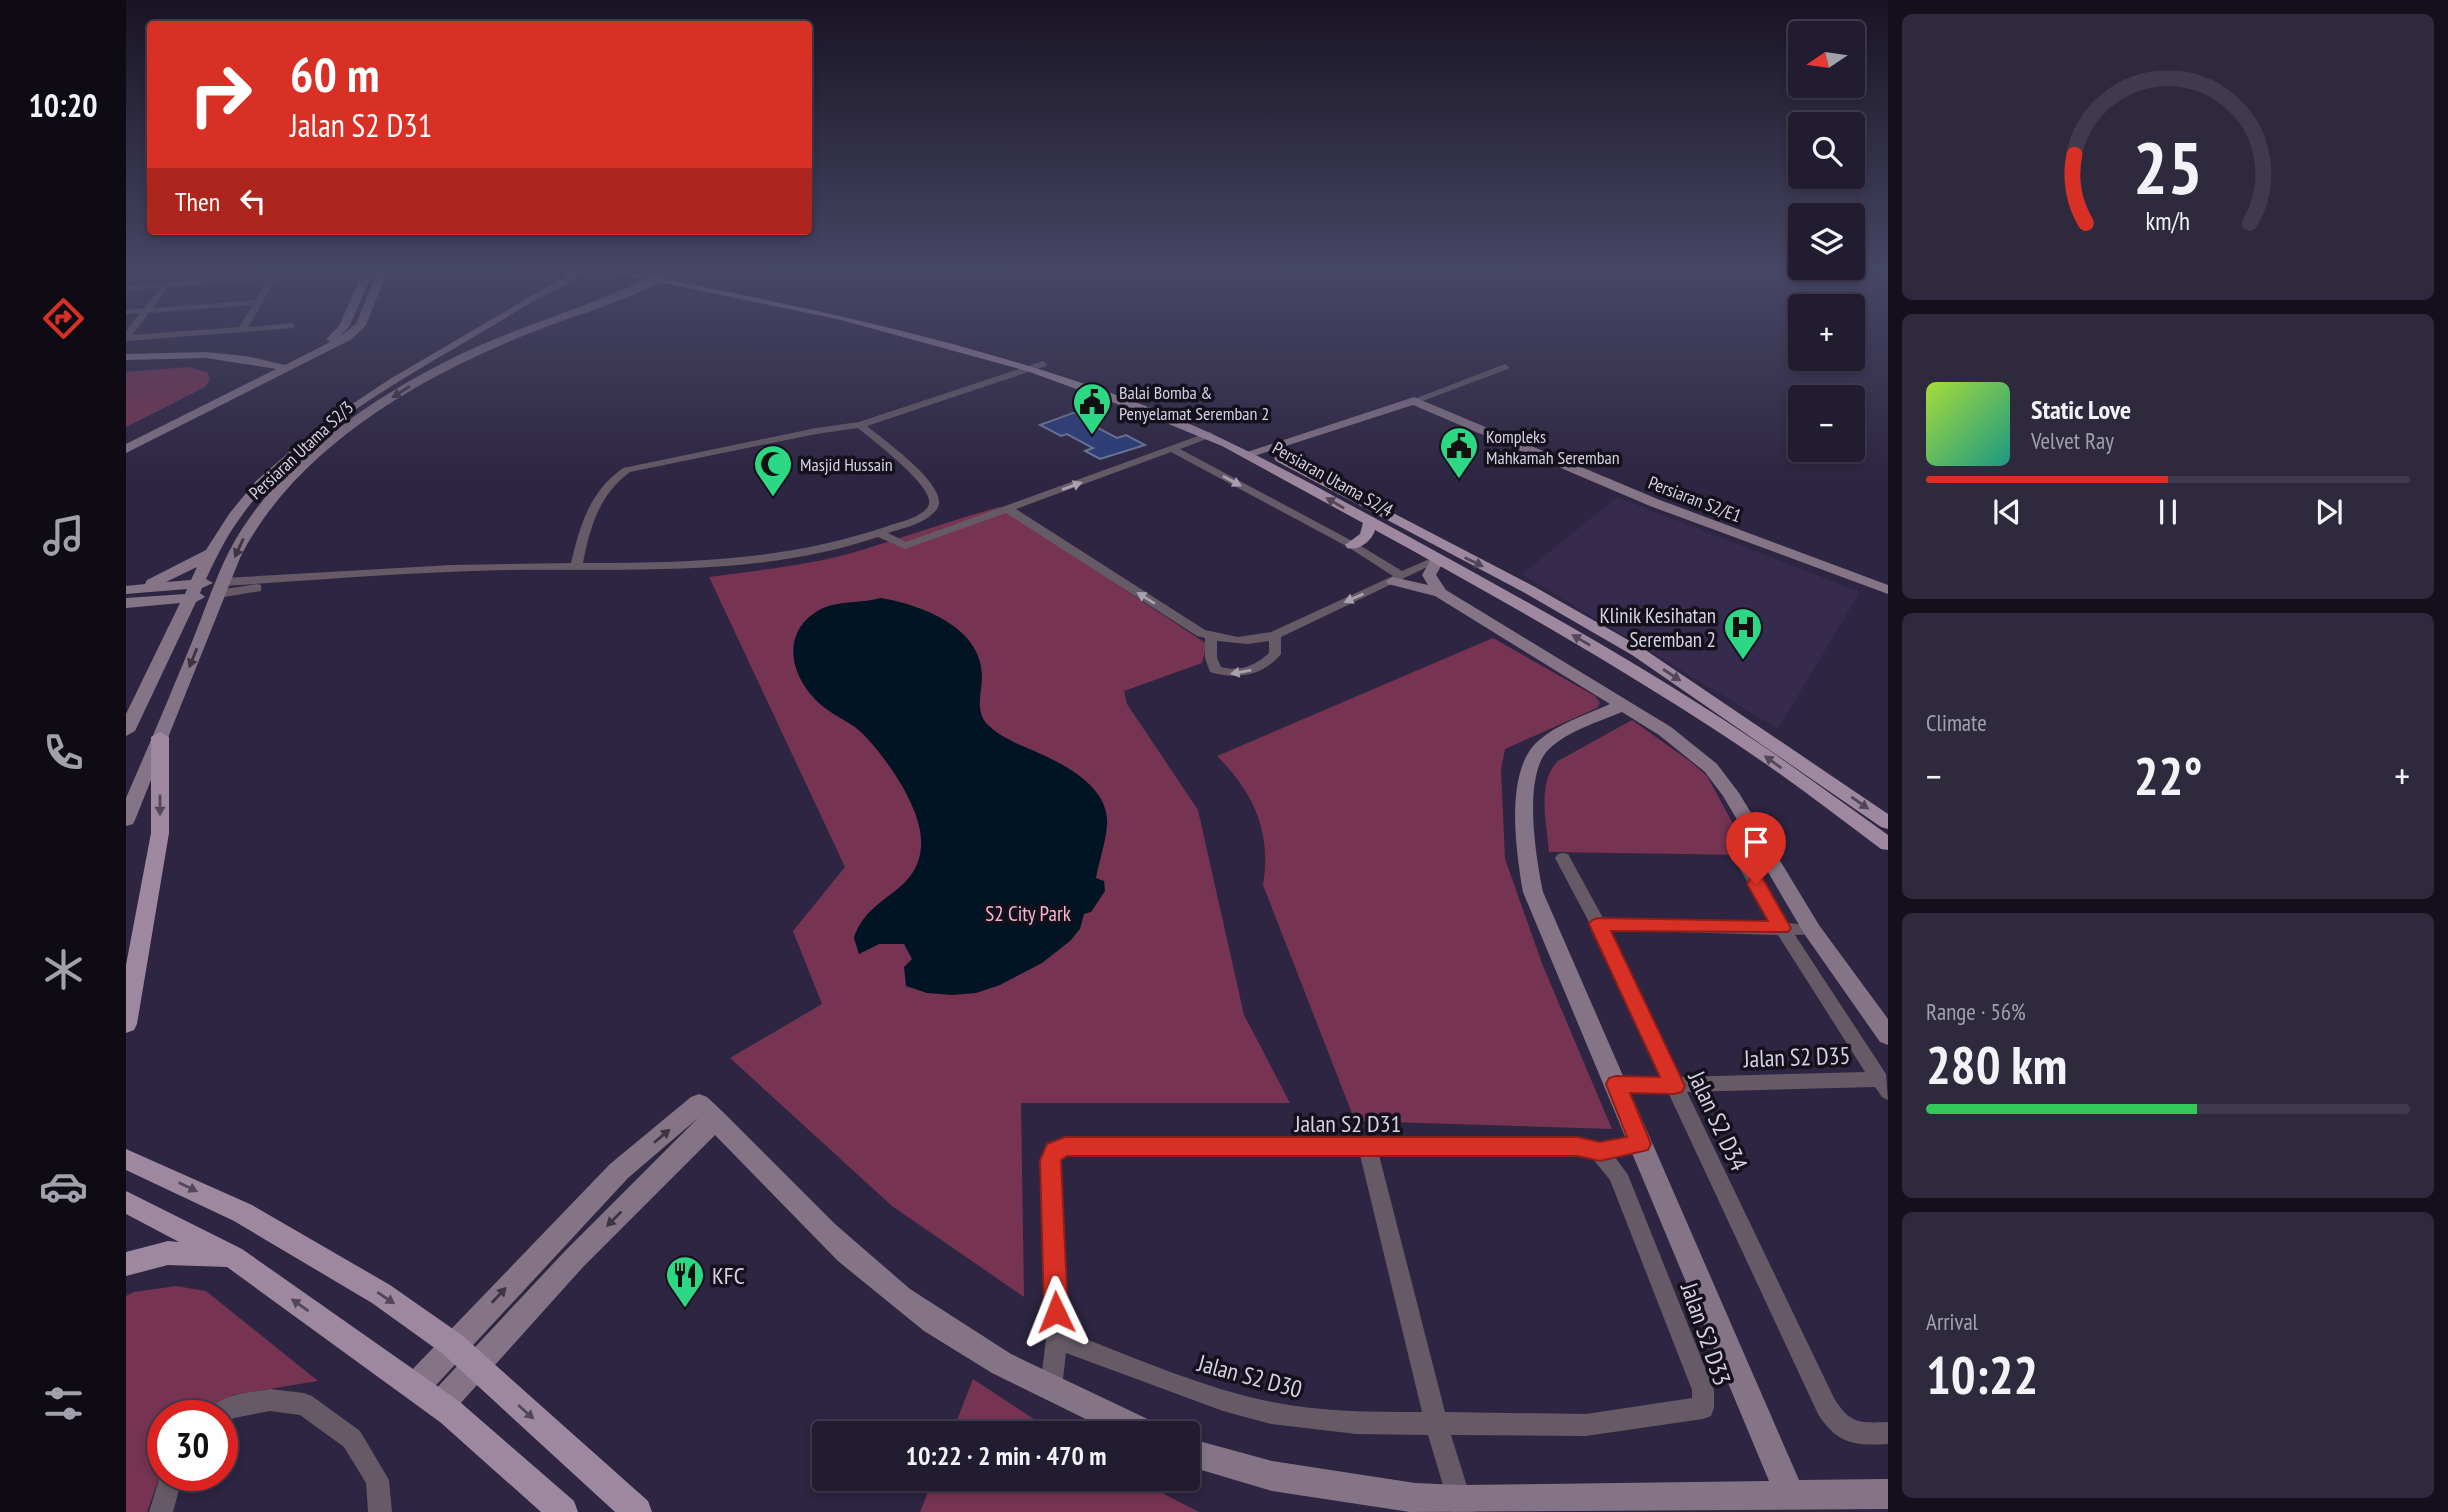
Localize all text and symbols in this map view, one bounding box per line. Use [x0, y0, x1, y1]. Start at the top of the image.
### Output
north arrow [1788, 21, 1866, 98]
map controls [1788, 21, 1865, 462]
text: 60 m [290, 42, 379, 106]
icon: right [175, 49, 266, 140]
text: 10:20 [28, 84, 98, 126]
text: Jalan S2 D31 [290, 104, 432, 146]
button: search [1788, 112, 1865, 189]
text: 25 [2133, 119, 2203, 213]
icon: left [234, 182, 272, 220]
text: Then [175, 185, 220, 218]
button: layers [1788, 203, 1865, 280]
text: km/h [2146, 205, 2190, 237]
icon: directions [39, 294, 88, 343]
button: + [1788, 294, 1865, 371]
public building icon: Balai Bomba & Penyelamat Seremban 2 [1071, 381, 1113, 436]
place label: Balai Bomba & Penyelamat Seremban 2 [1119, 381, 1269, 425]
one-way arrow [391, 385, 410, 398]
button: − [1788, 385, 1865, 462]
text: Static Love [2031, 393, 2131, 426]
street label: Persiaran Utama S2/3 [244, 396, 358, 504]
public building icon: Kompleks Mahkamah Seremban [1438, 425, 1480, 480]
place label: Kompleks Mahkamah Seremban [1486, 425, 1620, 469]
text: Velvet Ray [2031, 426, 2114, 455]
street label: Persiaran Utama S2/4 [1269, 436, 1397, 522]
mosque icon: Masjid Hussain [752, 443, 794, 498]
place label: Masjid Hussain [800, 453, 893, 476]
street label: Persiaran S2/E1 [1645, 471, 1745, 527]
one-way arrow [1222, 476, 1242, 487]
one-way arrow [1061, 480, 1082, 491]
icon: previous [1988, 493, 2026, 531]
icon: pause [2149, 493, 2187, 531]
icon: next [2310, 493, 2348, 531]
one-way arrow [1325, 497, 1345, 509]
icon: music [39, 511, 88, 560]
one-way arrow [234, 538, 245, 559]
one-way arrow [1464, 556, 1484, 568]
one-way arrow [1137, 592, 1156, 605]
one-way arrow [1344, 592, 1364, 604]
place label: Klinik Kesihatan Seremban 2 [1599, 602, 1716, 653]
hospital icon: Klinik Kesihatan Seremban 2 [1722, 606, 1764, 661]
one-way arrow [1571, 634, 1590, 646]
one-way arrow [187, 647, 198, 668]
one-way arrow [1230, 667, 1252, 678]
one-way arrow [1663, 668, 1681, 682]
text: Climate [1926, 708, 1987, 737]
icon: phone [39, 728, 88, 777]
text: 22° [2134, 742, 2202, 809]
text: − [1926, 751, 1942, 800]
text: + [2394, 751, 2410, 800]
one-way arrow [1764, 755, 1782, 769]
one-way arrow [154, 794, 166, 816]
one-way arrow [1851, 796, 1869, 810]
pin [1726, 812, 1786, 884]
icon: arrive [1737, 823, 1775, 861]
park label: S2 City Park [985, 900, 1071, 927]
icon: climate [39, 945, 88, 994]
text: Range · 56% [1926, 997, 2026, 1026]
text: 280 km [1926, 1031, 2067, 1098]
street label: Jalan S2 D35 [1742, 1040, 1851, 1074]
street label: Jalan S2 D34 [1681, 1065, 1755, 1176]
street label: Jalan S2 D31 [1294, 1108, 1401, 1139]
one-way arrow [653, 1129, 670, 1144]
icon: car [39, 1162, 88, 1211]
one-way arrow [178, 1181, 198, 1192]
one-way arrow [606, 1210, 623, 1227]
restaurant icon: KFC [664, 1254, 706, 1309]
place label: KFC [712, 1260, 745, 1291]
position arrow [1019, 1275, 1093, 1349]
street label: Jalan S2 D33 [1674, 1278, 1738, 1389]
one-way arrow [491, 1287, 507, 1304]
one-way arrow [377, 1291, 395, 1305]
one-way arrow [291, 1298, 309, 1312]
text: Arrival [1926, 1307, 1978, 1336]
text: 10:22 [1926, 1341, 2038, 1408]
street label: Jalan S2 D30 [1194, 1347, 1305, 1405]
icon: filters [39, 1379, 88, 1428]
speed limit sign: 30 [147, 1400, 238, 1491]
one-way arrow [517, 1404, 535, 1420]
text: 10:22 · 2 min · 470 m [906, 1439, 1106, 1472]

